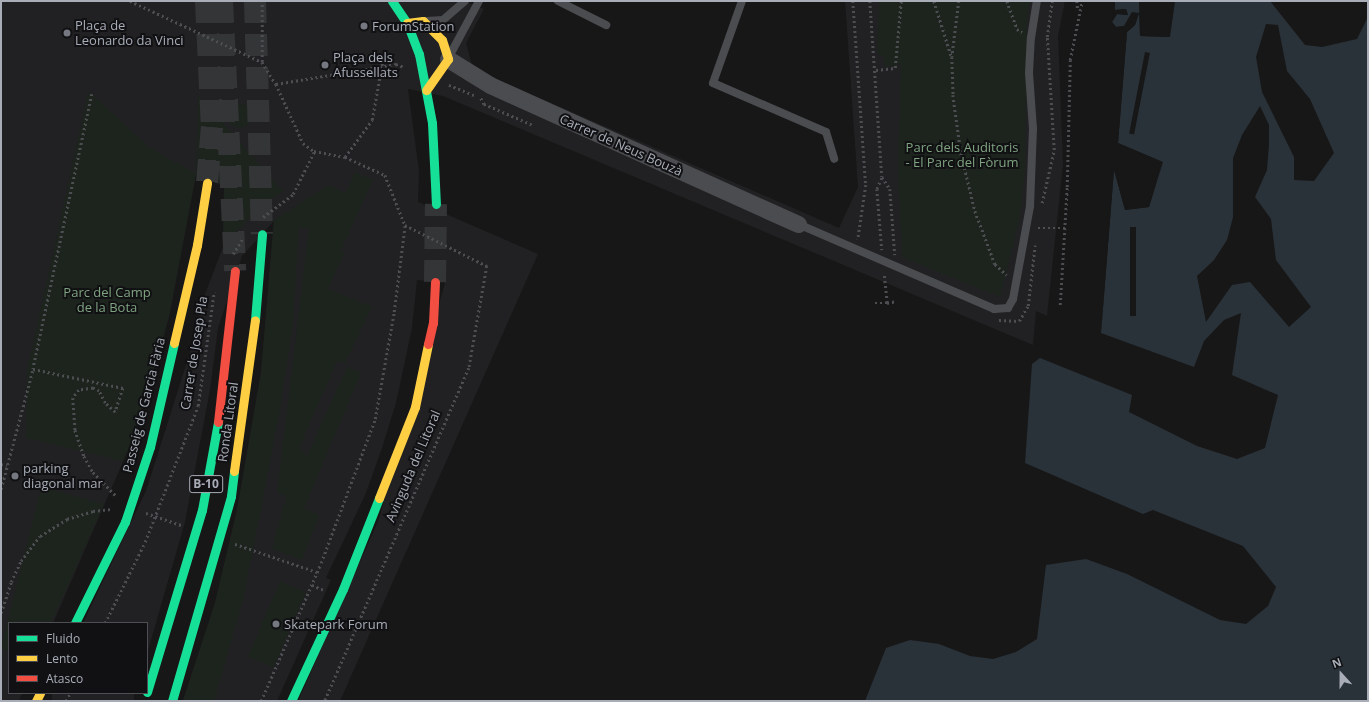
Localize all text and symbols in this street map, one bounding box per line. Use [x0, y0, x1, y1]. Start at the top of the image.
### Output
place label: Plaça de Leonardo da Vinci [75, 18, 184, 49]
place label: ForumStation [372, 18, 455, 34]
marker: ForumStation [359, 21, 369, 31]
marker: Plaça de Leonardo da Vinci [62, 28, 72, 38]
place label: Plaça dels Afussellats [333, 50, 398, 81]
marker: Plaça dels Afussellats [320, 60, 330, 70]
street label: Carrer de Neus Bouzà [557, 111, 685, 179]
park label: Parc dels Auditoris - El Parc del Fòrum [905, 140, 1019, 171]
park label: Parc del Camp de la Bota [63, 285, 151, 316]
street label: Carrer de Josep Pla [177, 295, 211, 411]
street label: Passeig de Garcia Fària [120, 336, 168, 474]
street label: Ronda Litoral [215, 381, 241, 463]
street label: Avinguda del Litoral [382, 408, 444, 524]
place label: parking diagonal mar [23, 461, 103, 492]
marker: parking diagonal mar [10, 471, 20, 481]
road number: B-10 [189, 474, 223, 494]
place label: Skatepark Forum [284, 616, 388, 632]
marker: Skatepark Forum [271, 619, 281, 629]
legend [8, 622, 148, 694]
text: Fluido [46, 630, 80, 647]
text: Lento [46, 650, 78, 667]
north arrow [1321, 654, 1361, 694]
text: N [1330, 654, 1343, 671]
text: Atasco [46, 670, 83, 687]

